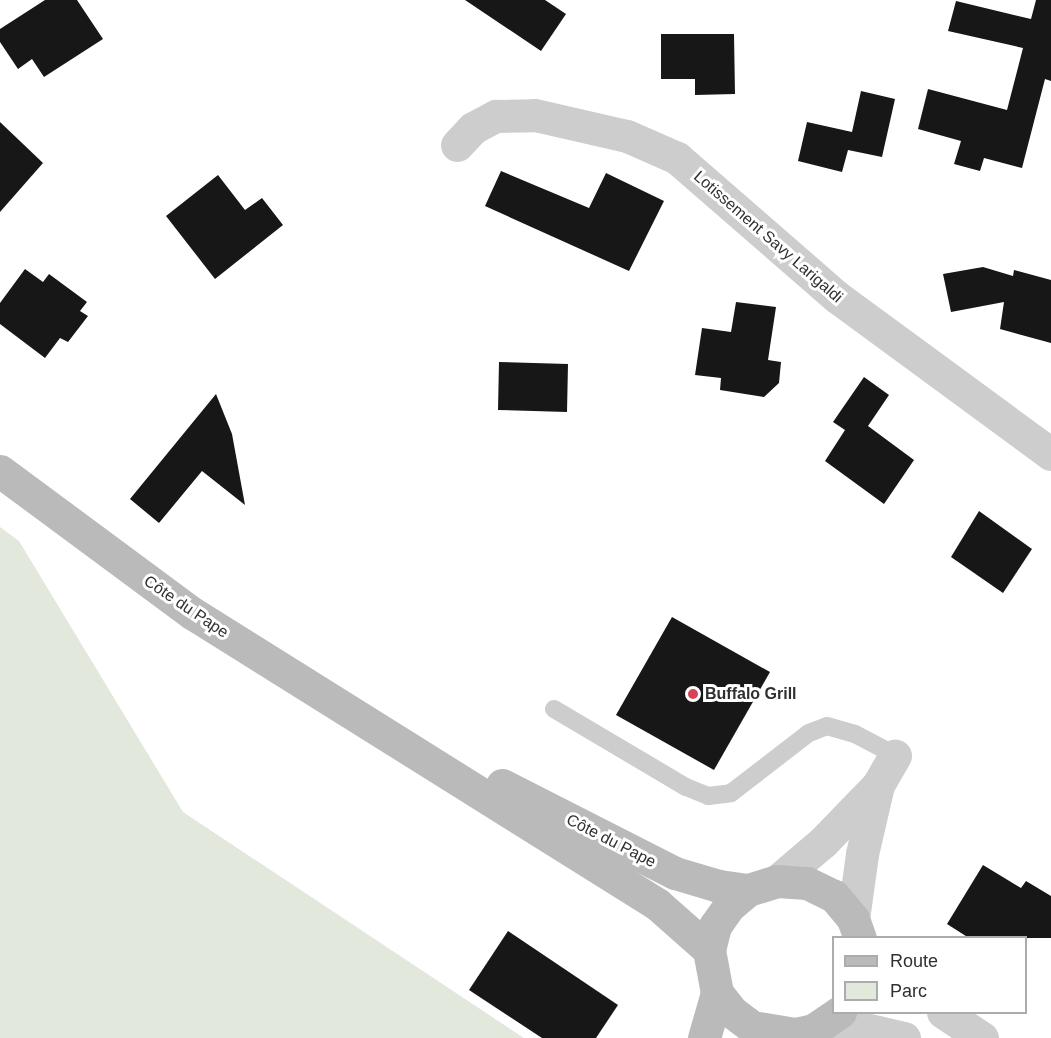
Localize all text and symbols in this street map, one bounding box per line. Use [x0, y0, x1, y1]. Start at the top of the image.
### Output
street label: Lotissement Savy Larigaldi [690, 167, 846, 307]
street label: Côte du Pape [140, 572, 232, 642]
place label: Buffalo Grill [705, 684, 797, 704]
marker: Buffalo Grill [686, 687, 700, 701]
street label: Côte du Pape [563, 810, 659, 872]
legend [832, 936, 1027, 1014]
text: Route [890, 951, 938, 971]
text: Parc [890, 981, 927, 1001]

